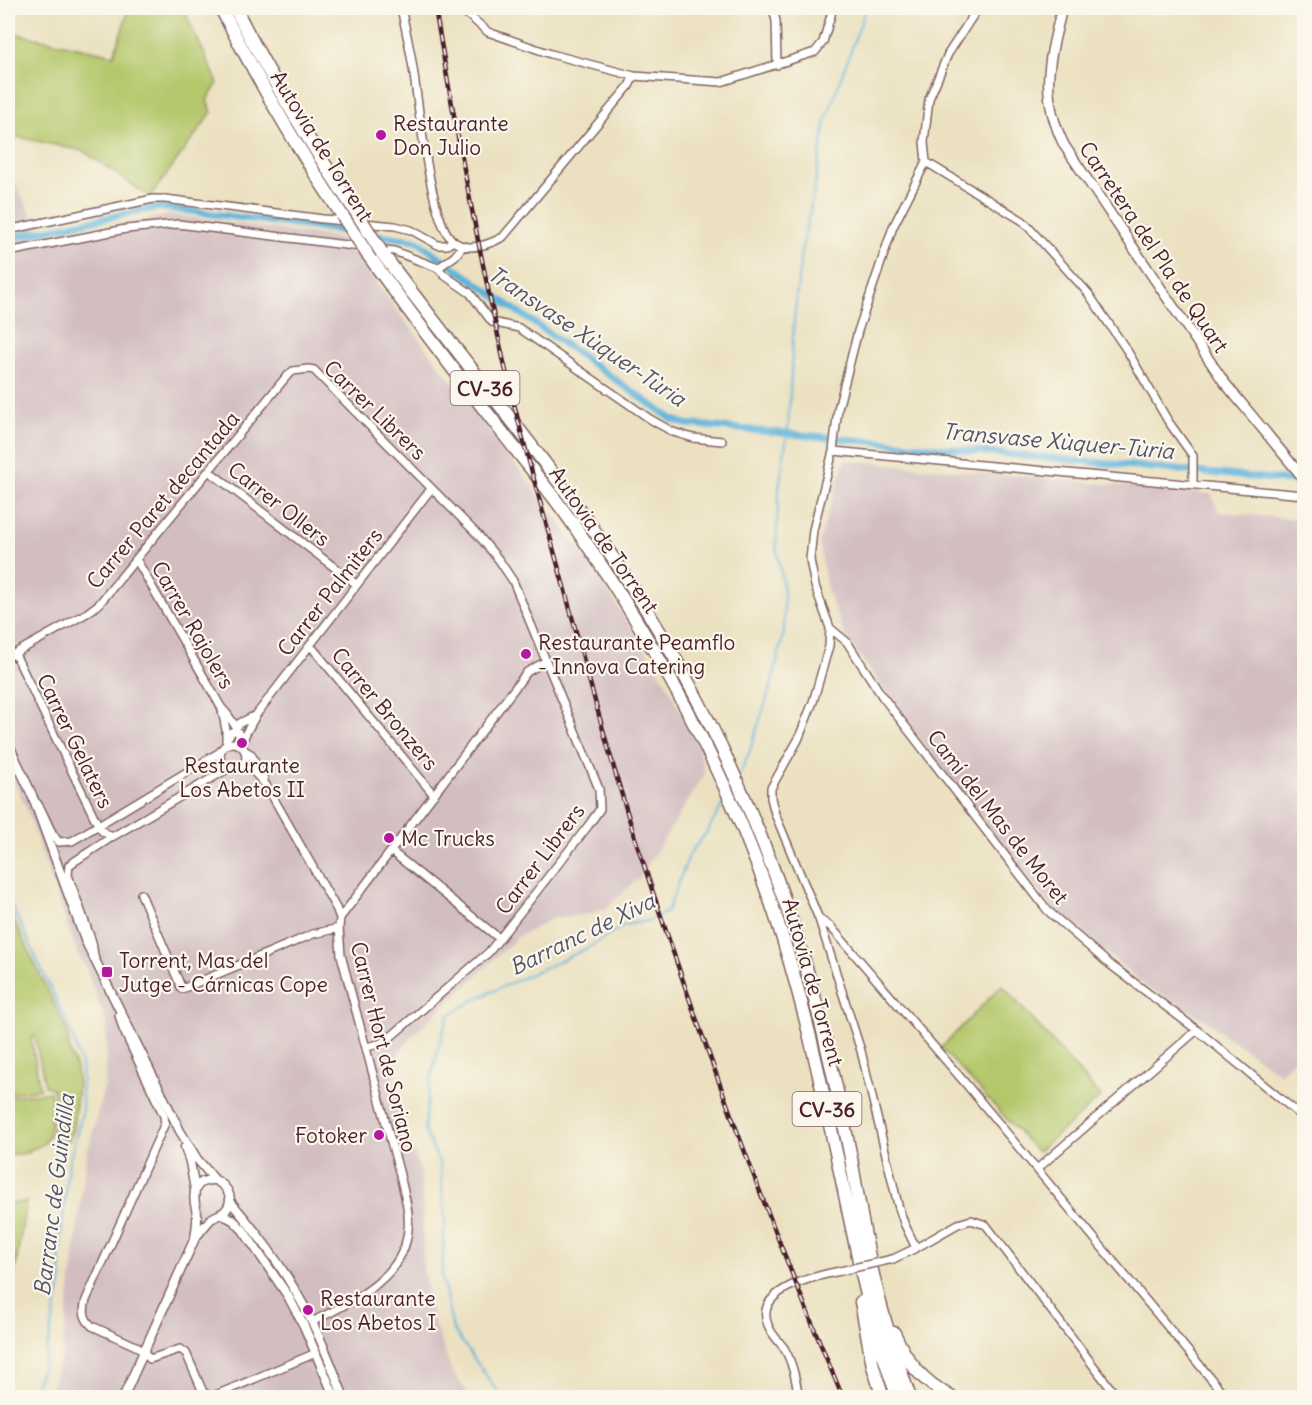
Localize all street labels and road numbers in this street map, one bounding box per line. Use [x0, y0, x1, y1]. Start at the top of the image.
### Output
street label: Autovia de Torrent [265, 65, 379, 227]
street label: Carretera del Pla de Quart [1073, 136, 1235, 358]
street label: Carrer Librers [318, 354, 432, 466]
road number: CV-36 [450, 371, 520, 405]
street label: Carrer Paret decantada [81, 406, 245, 594]
street label: Carrer Ollers [223, 456, 335, 552]
street label: Autovia de Torrent [543, 461, 665, 619]
street label: Carrer Palmiters [272, 523, 388, 661]
street label: Carrer Rajolers [146, 556, 240, 694]
street label: Carrer Bronzers [326, 642, 444, 776]
street label: Carrer Gelaters [31, 669, 119, 813]
street label: Camí del Mas de Moret [921, 724, 1075, 910]
street label: Carrer Librers [489, 798, 591, 920]
street label: Autovia de Torrent [776, 895, 850, 1069]
street label: Carrer Hort de Soriano [345, 939, 423, 1155]
road number: CV-36 [792, 1092, 862, 1126]

